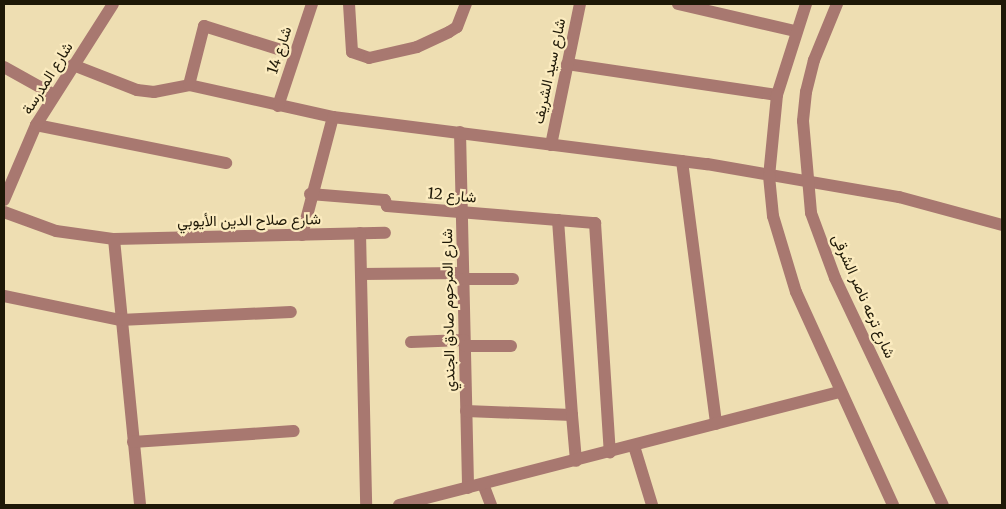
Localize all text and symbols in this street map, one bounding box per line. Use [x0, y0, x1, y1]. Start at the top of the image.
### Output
street label: شارع سيد الشريف [529, 17, 569, 125]
street label: شارع 14 [263, 24, 295, 76]
street label: شارع المدرسة [18, 39, 76, 117]
street label: شارع 12 [427, 184, 477, 206]
street label: شارع صلاح الدين الأيوبي [177, 210, 321, 230]
street label: شارع المرحوم صادق الجندي [438, 228, 458, 392]
street label: شارع ترعه ناصر الشرقى [829, 231, 899, 361]

